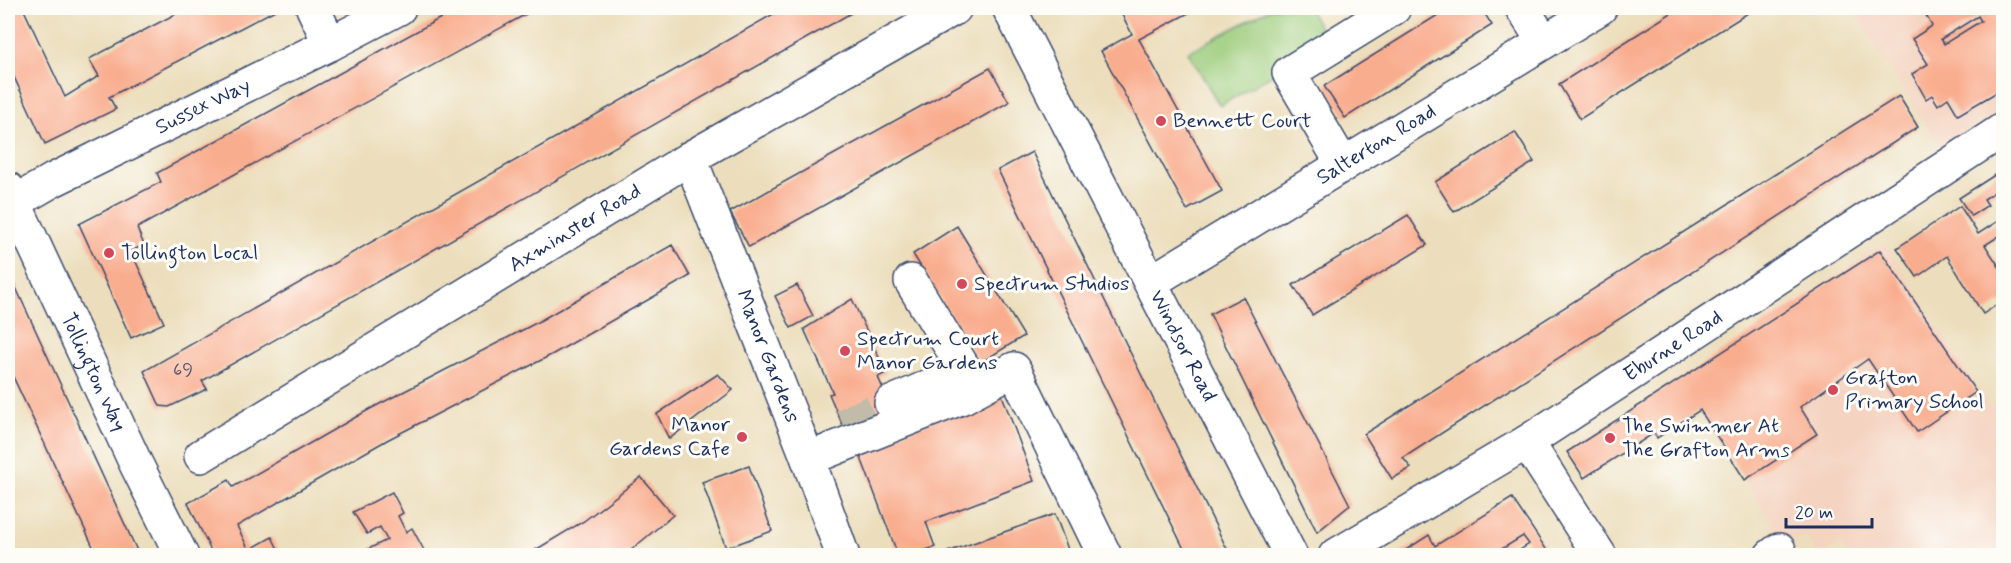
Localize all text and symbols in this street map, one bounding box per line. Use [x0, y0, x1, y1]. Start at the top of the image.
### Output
street label: Sussex Way [151, 71, 255, 142]
street label: Salterton Road [1311, 97, 1441, 192]
place label: Bennett Court [1173, 107, 1312, 135]
marker: Bennett Court [1154, 114, 1168, 128]
street label: Axminster Road [503, 177, 647, 279]
place label: Tollington Local [121, 239, 258, 269]
marker: Tollington Local [102, 246, 116, 260]
place label: Spectrum Studios [974, 270, 1129, 298]
marker: Spectrum Studios [955, 277, 969, 291]
street label: Windsor Road [1143, 285, 1223, 406]
street label: Manor Gardens [729, 286, 806, 427]
street label: Eburne Road [1618, 304, 1728, 389]
street label: Tollington Way [54, 308, 133, 436]
place label: Spectrum Court Manor Gardens [857, 325, 999, 377]
marker: Spectrum Court Manor Gardens [838, 344, 852, 358]
house number: 69 [173, 358, 193, 382]
place label: Grafton Primary School [1845, 364, 1984, 416]
marker: Grafton Primary School [1826, 383, 1840, 397]
place label: Manor Gardens Cafe [609, 411, 730, 463]
place label: The Swimmer At The Grafton Arms [1622, 412, 1790, 464]
marker: Manor Gardens Cafe [735, 430, 749, 444]
marker: The Swimmer At The Grafton Arms [1603, 431, 1617, 445]
scale bar [1786, 491, 1872, 529]
text: 20 m [1795, 501, 1833, 525]

